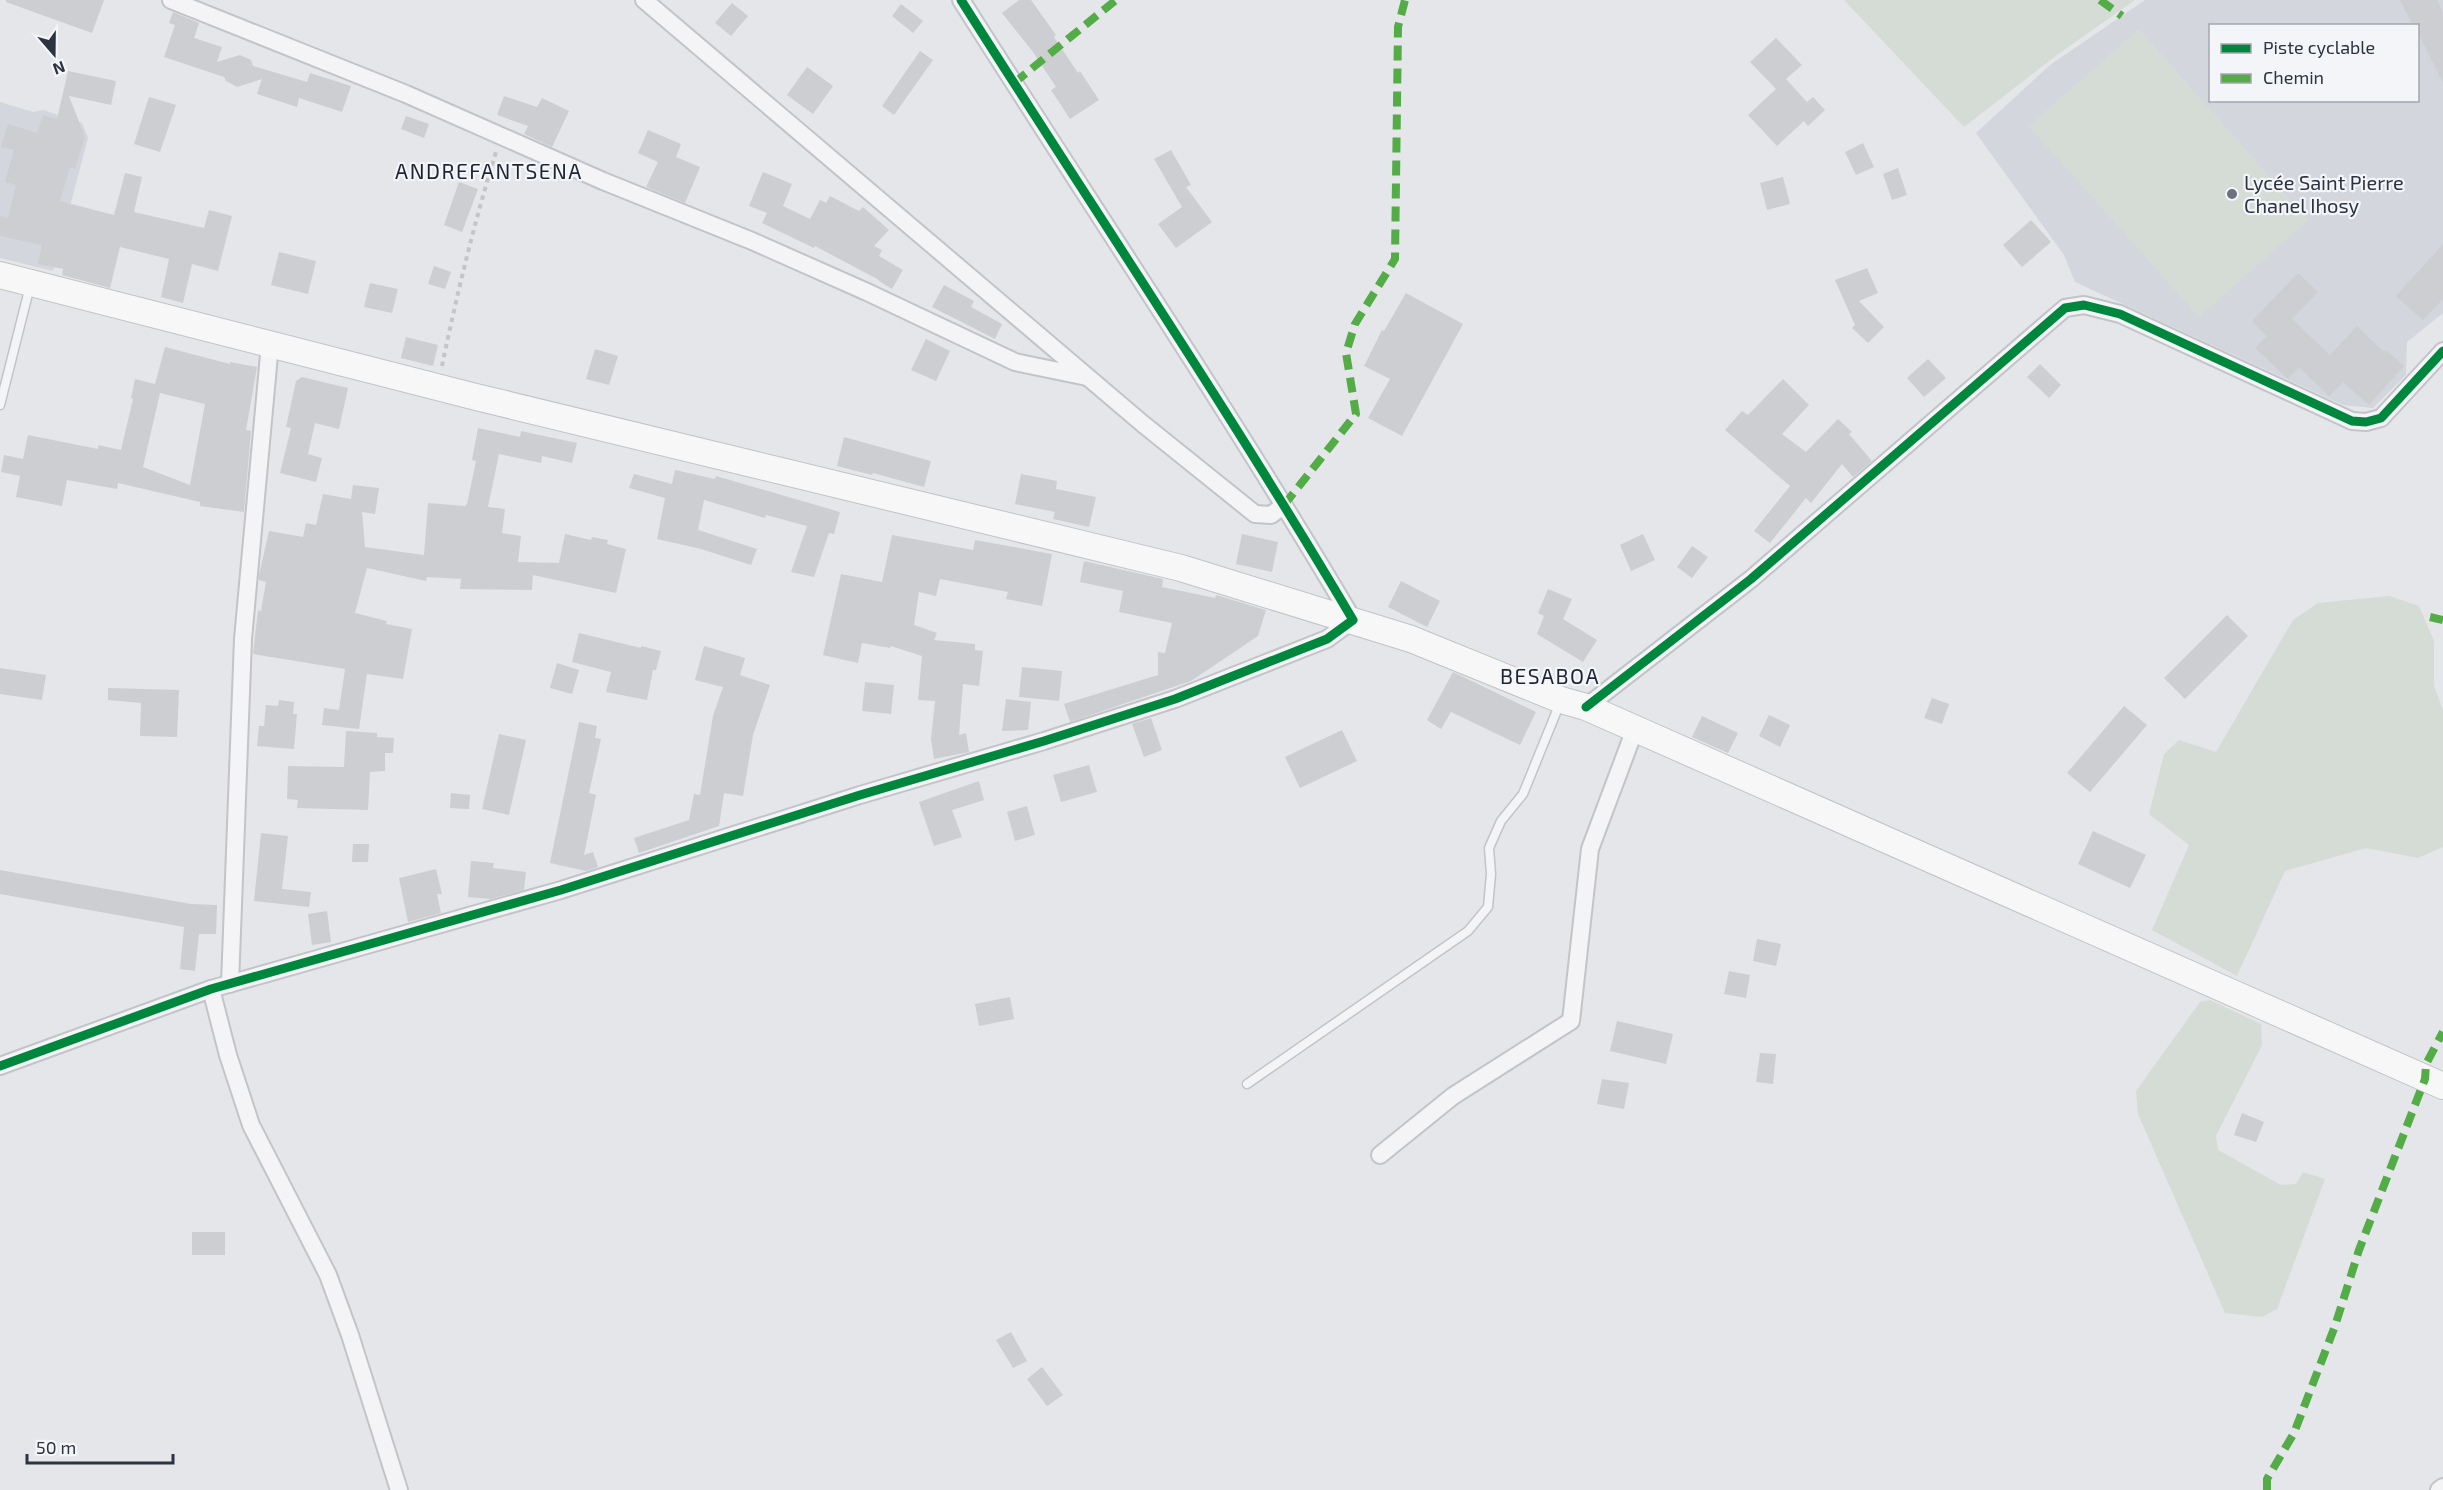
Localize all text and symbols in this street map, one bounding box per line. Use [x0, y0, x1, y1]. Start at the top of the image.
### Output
north arrow [24, 24, 84, 84]
legend [2209, 24, 2419, 102]
text: Piste cyclable [2263, 36, 2375, 58]
text: N [51, 58, 68, 79]
text: Chemin [2263, 66, 2324, 88]
district label: ANDREFANTSENA [395, 158, 583, 183]
place label: Lycée Saint Pierre Chanel Ihosy [2244, 170, 2404, 217]
marker: Lycée Saint Pierre Chanel Ihosy [2225, 187, 2239, 201]
district label: BESABOA [1500, 663, 1600, 688]
scale bar [27, 1427, 172, 1465]
text: 50 m [36, 1436, 76, 1458]

